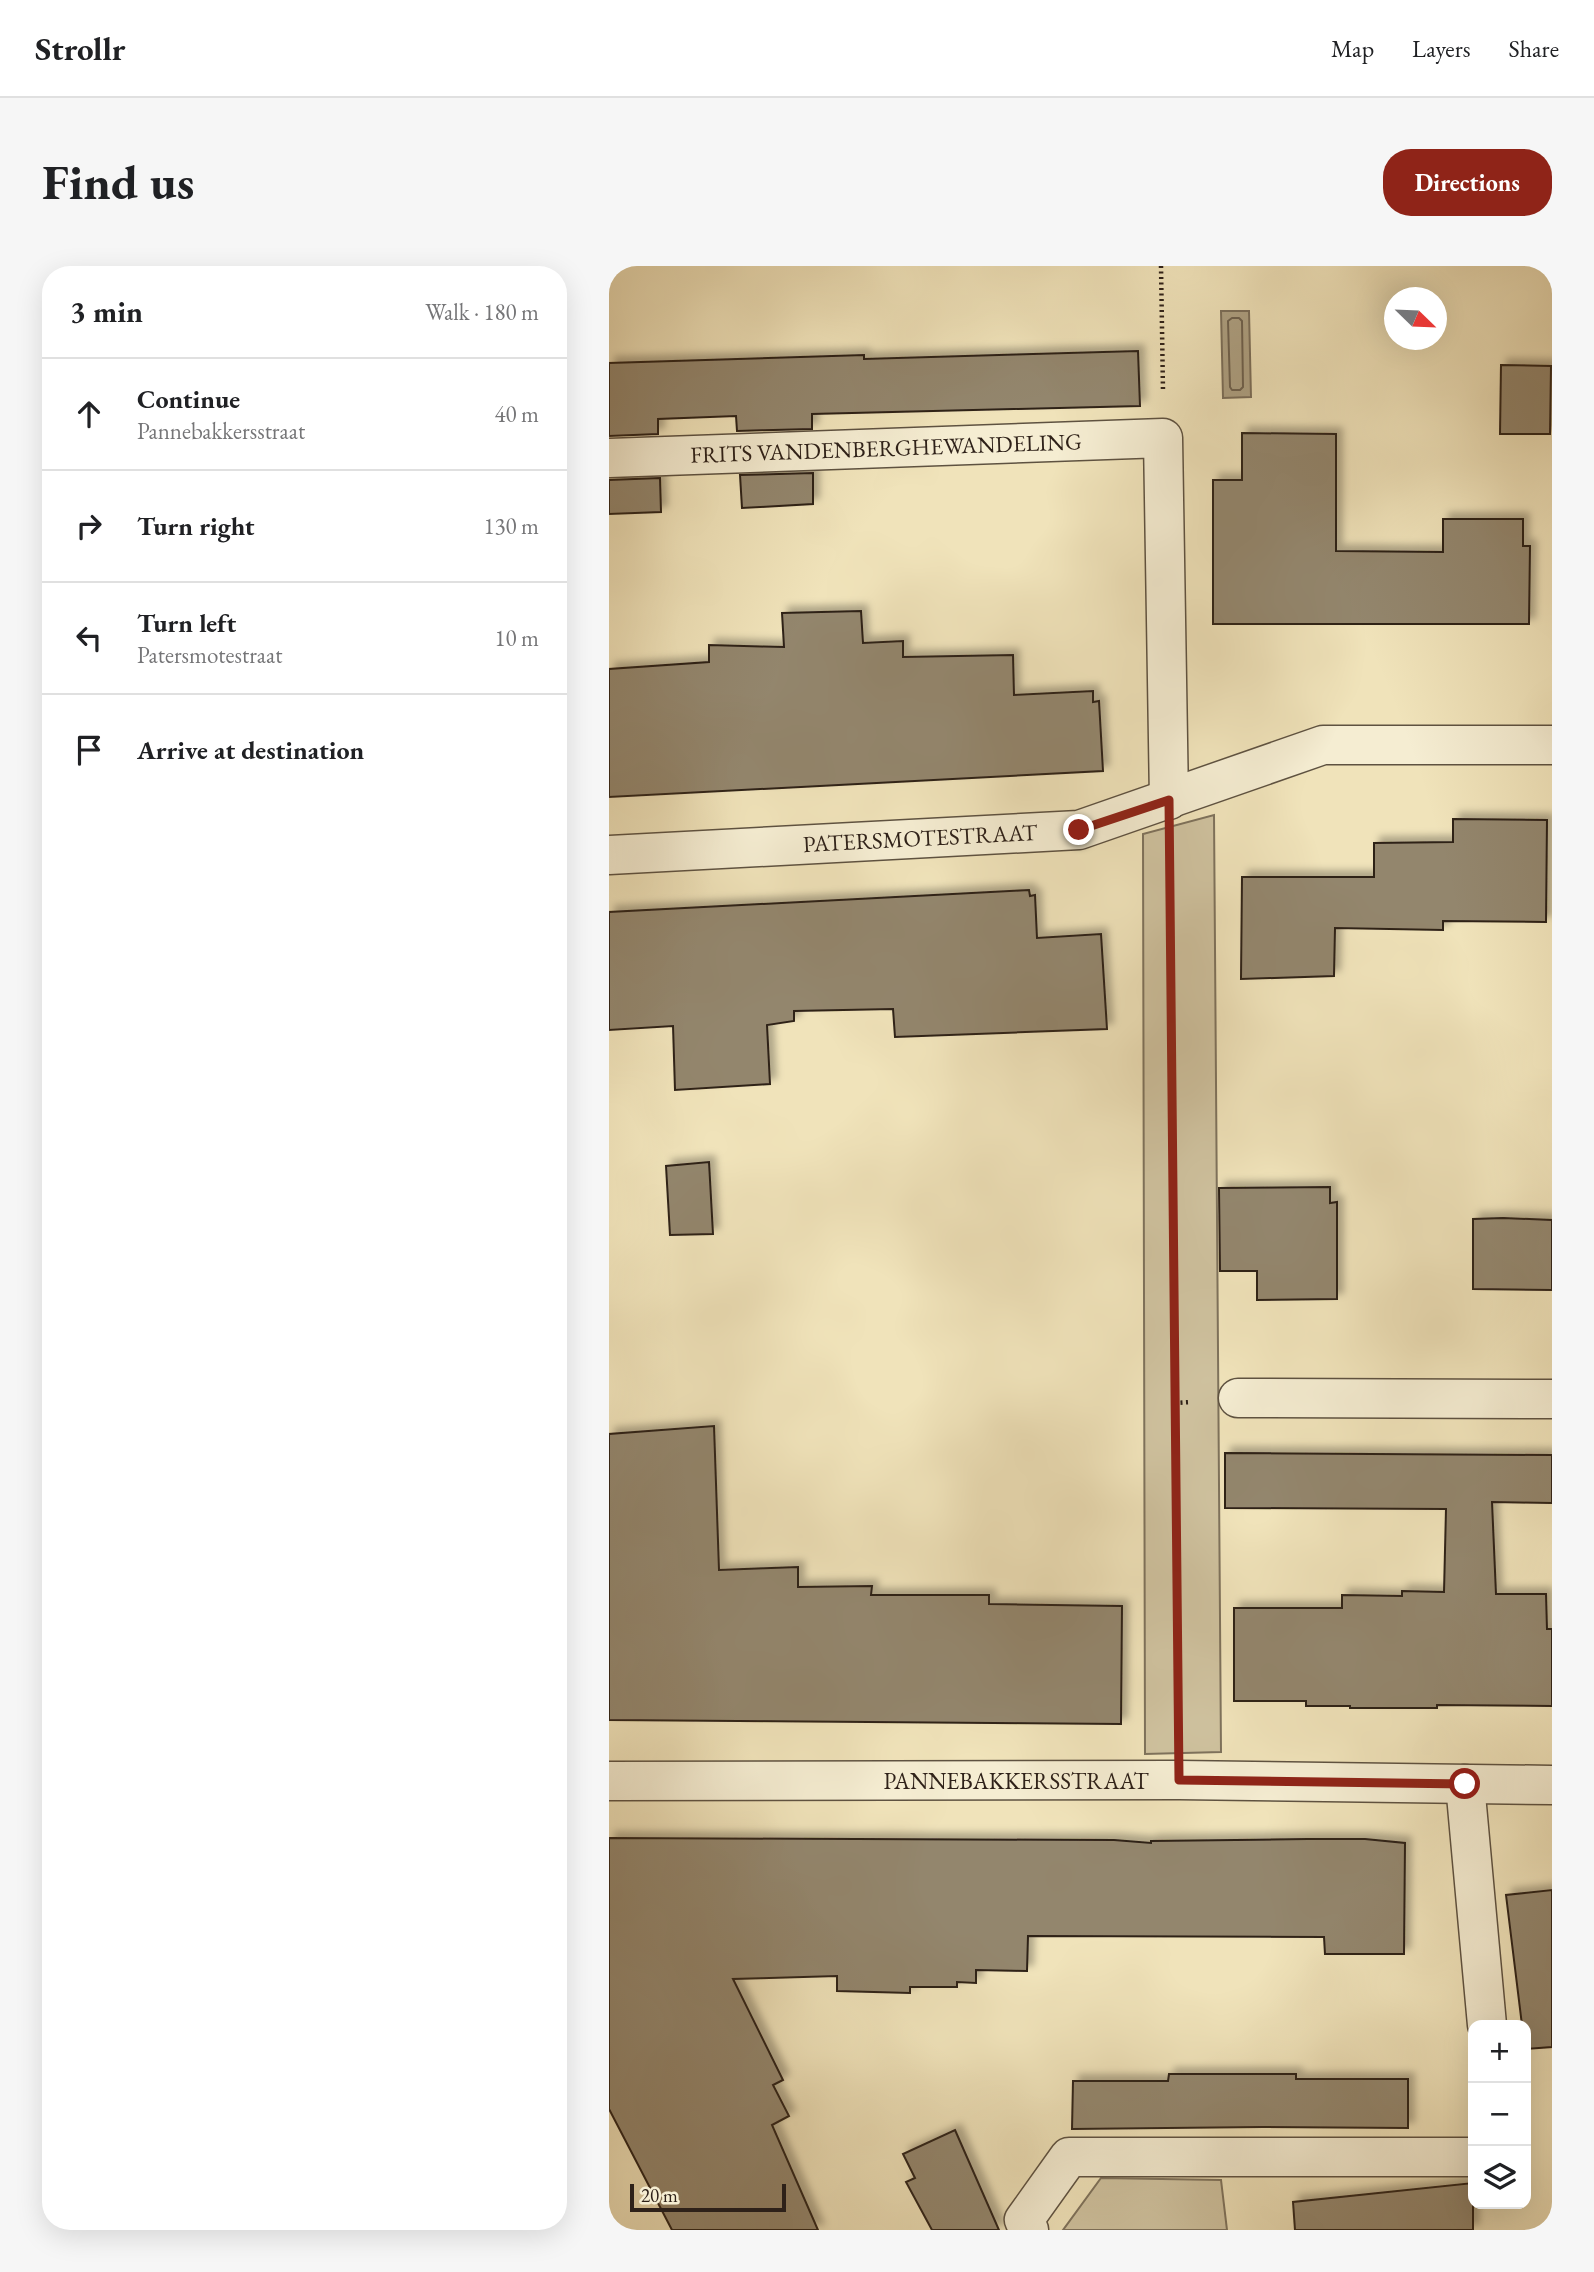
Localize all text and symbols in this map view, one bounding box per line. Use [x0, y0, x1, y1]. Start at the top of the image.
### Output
text: Strollr [35, 27, 126, 70]
text: Map [1331, 33, 1374, 64]
text: Layers [1412, 33, 1471, 64]
text: Share [1509, 33, 1559, 64]
button: Directions [1383, 149, 1552, 216]
text: Find us [42, 150, 194, 214]
north arrow [1384, 287, 1447, 350]
text: 3 min [70, 292, 143, 331]
text: Walk · 180 m [425, 297, 539, 327]
text: Continue [137, 382, 240, 416]
icon: ahead [70, 395, 108, 433]
text: 40 m [494, 399, 539, 429]
text: Pannebakkersstraat [137, 416, 305, 446]
street label: FRITS VANDENBERGHEWANDELING [690, 426, 1082, 470]
icon: right [70, 507, 108, 545]
text: Turn right [137, 509, 255, 543]
text: 130 m [483, 511, 539, 541]
text: Turn left [137, 606, 236, 640]
icon: left [70, 619, 108, 657]
text: 10 m [494, 623, 539, 653]
text: Patersmotestraat [137, 640, 282, 670]
icon: arrive [70, 731, 108, 769]
text: Arrive at destination [137, 733, 364, 767]
route end [1063, 814, 1094, 845]
street label: PATERSMOTESTRAAT [802, 817, 1038, 859]
street label: PANNEBAKKERSSTRAAT [883, 1766, 1149, 1796]
route start [1449, 1768, 1480, 1799]
map controls [1468, 2020, 1531, 2209]
button: + [1468, 2020, 1531, 2083]
button: − [1468, 2083, 1531, 2146]
button: layers [1468, 2146, 1531, 2209]
scale bar [630, 2181, 786, 2213]
text: 20 m [641, 2183, 678, 2208]

